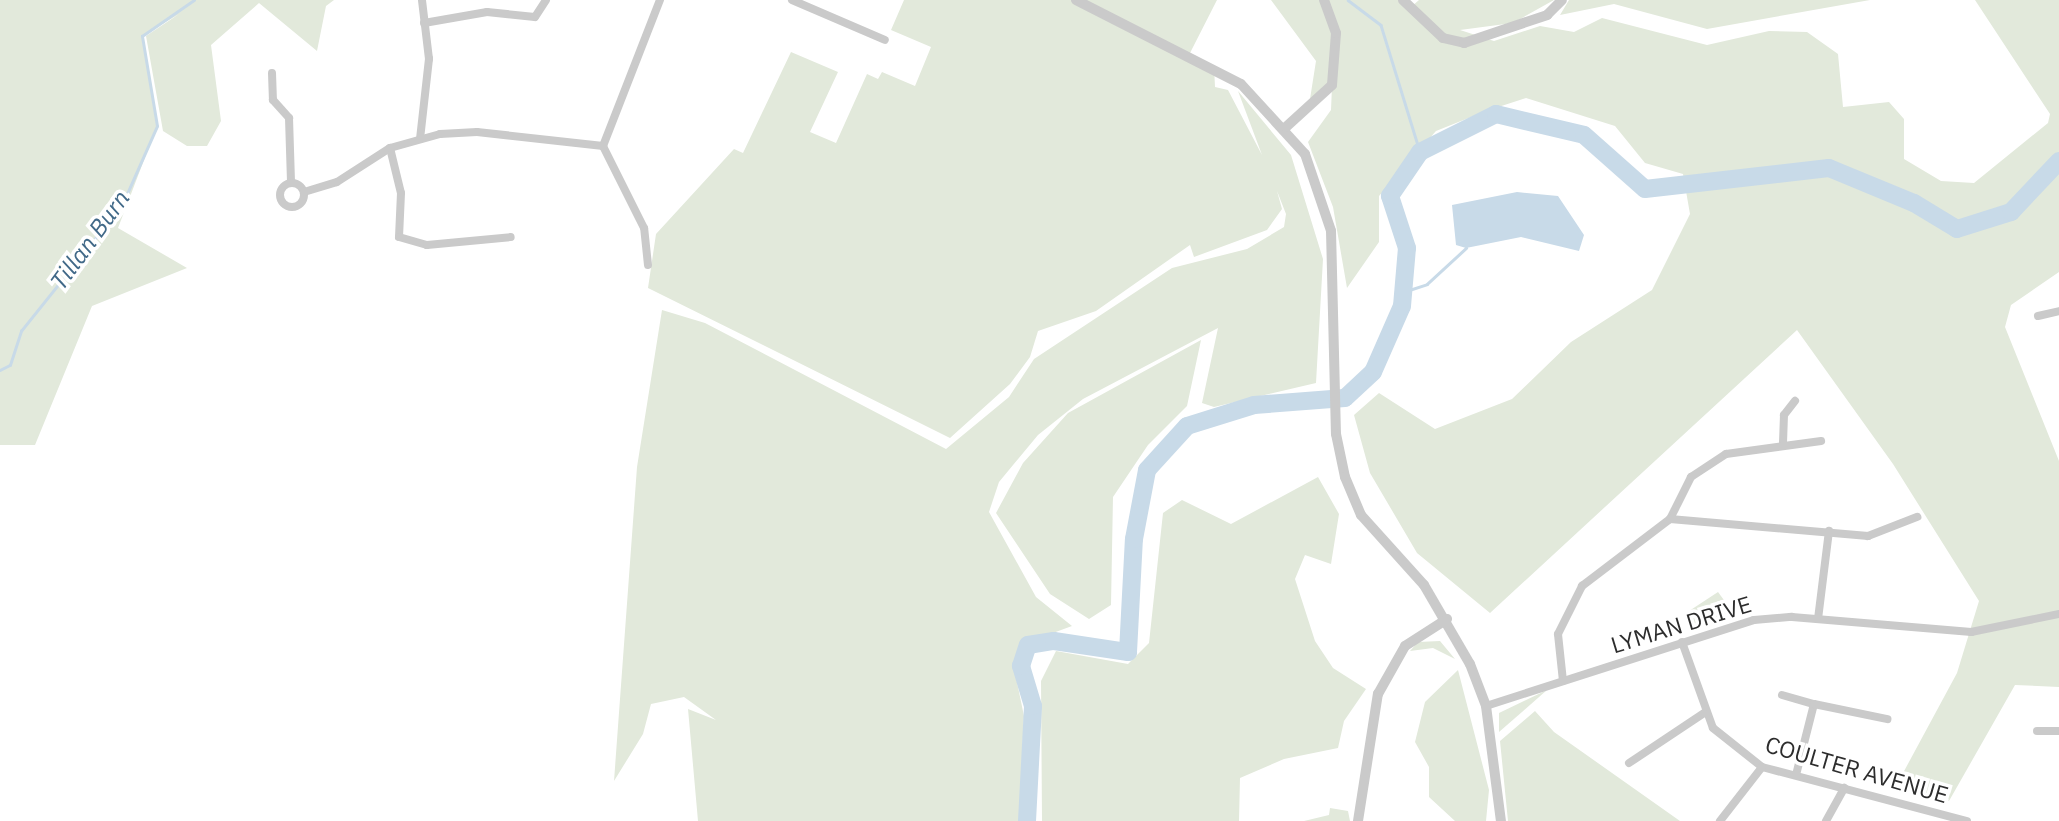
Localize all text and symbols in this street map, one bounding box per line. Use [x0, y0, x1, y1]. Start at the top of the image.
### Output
water label: Tillan Burn [44, 185, 136, 295]
street label: LYMAN DRIVE [1607, 590, 1755, 658]
street label: COULTER AVENUE [1762, 730, 1952, 808]

